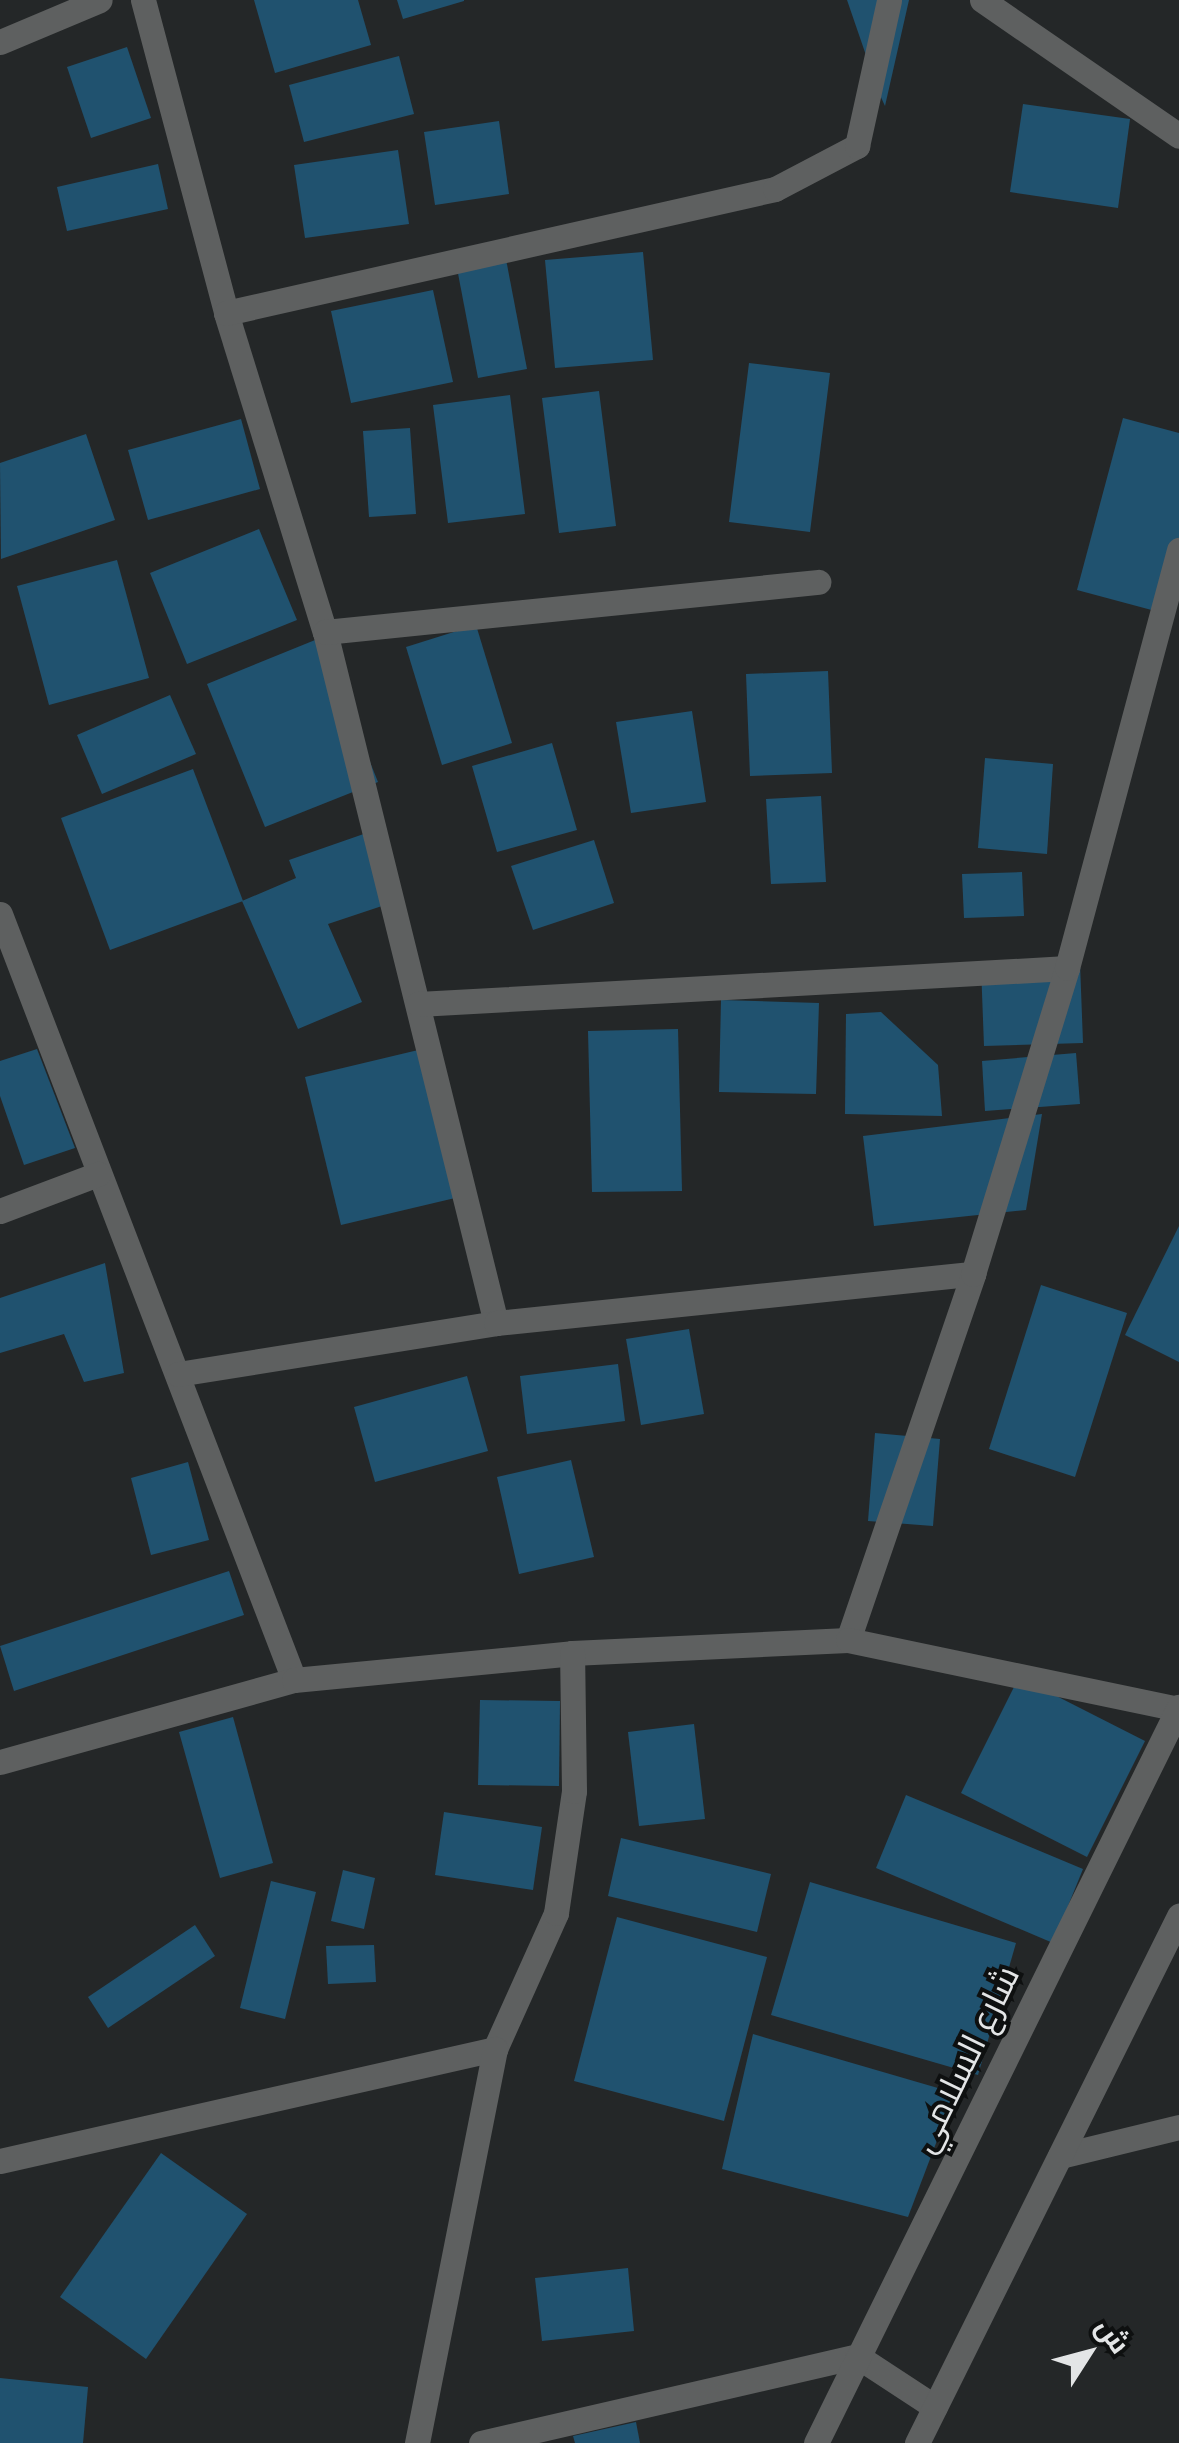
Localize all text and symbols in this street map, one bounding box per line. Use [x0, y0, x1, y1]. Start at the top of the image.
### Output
street label: شارع السلامي [902, 1959, 1028, 2159]
north arrow [1039, 2303, 1139, 2403]
text: ش [1089, 2311, 1138, 2360]

